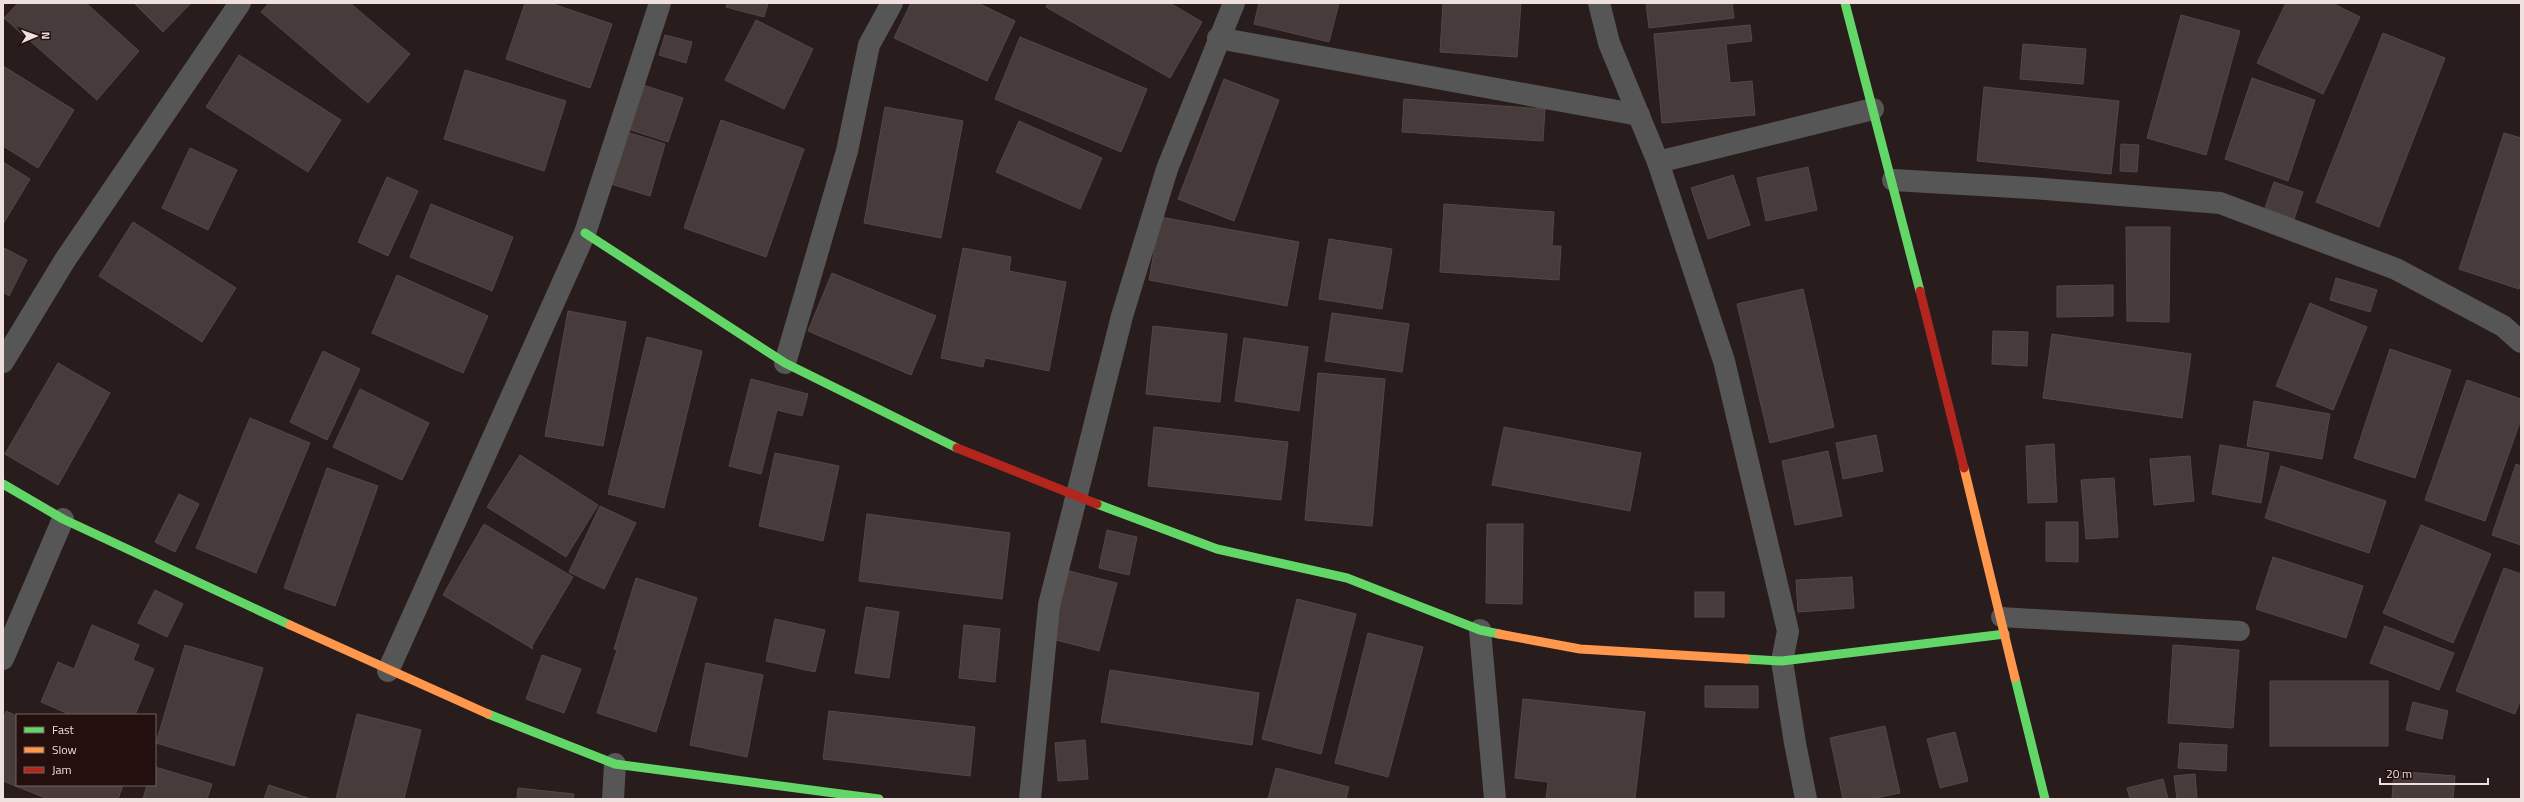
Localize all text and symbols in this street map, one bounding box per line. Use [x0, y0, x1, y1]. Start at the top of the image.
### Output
north arrow [16, 16, 56, 56]
text: N [38, 32, 54, 40]
legend [16, 714, 156, 786]
text: Fast [52, 720, 75, 739]
text: Slow [52, 740, 77, 759]
text: Jam [52, 760, 72, 779]
scale bar [2380, 760, 2488, 786]
text: 20 m [2386, 764, 2412, 783]

